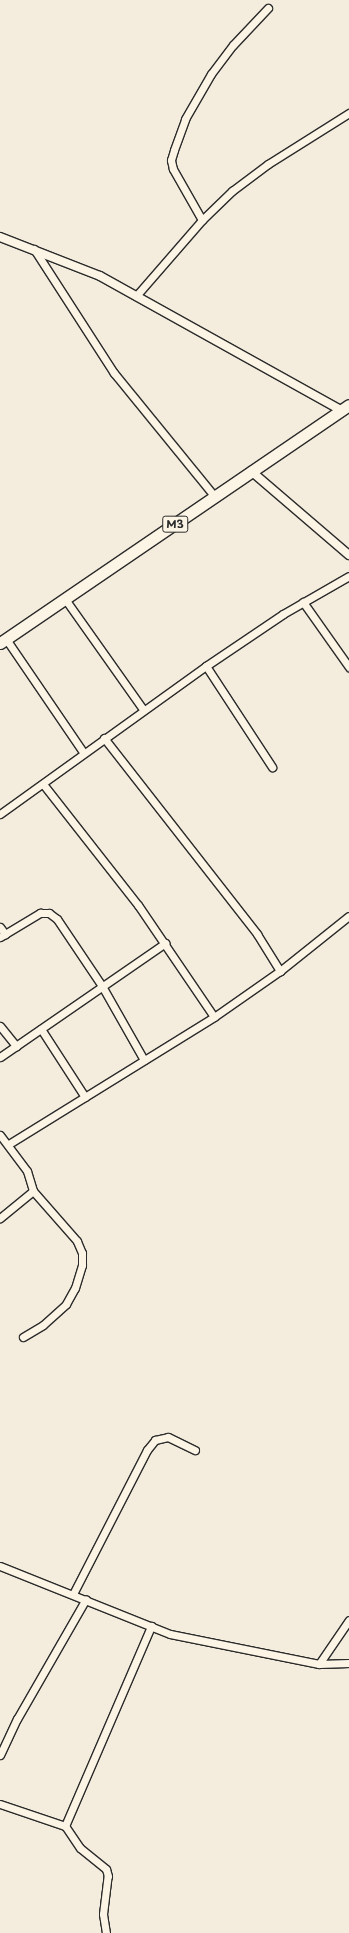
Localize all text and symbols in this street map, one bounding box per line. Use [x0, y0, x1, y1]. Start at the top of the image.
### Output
road number: M3 [162, 515, 188, 533]

